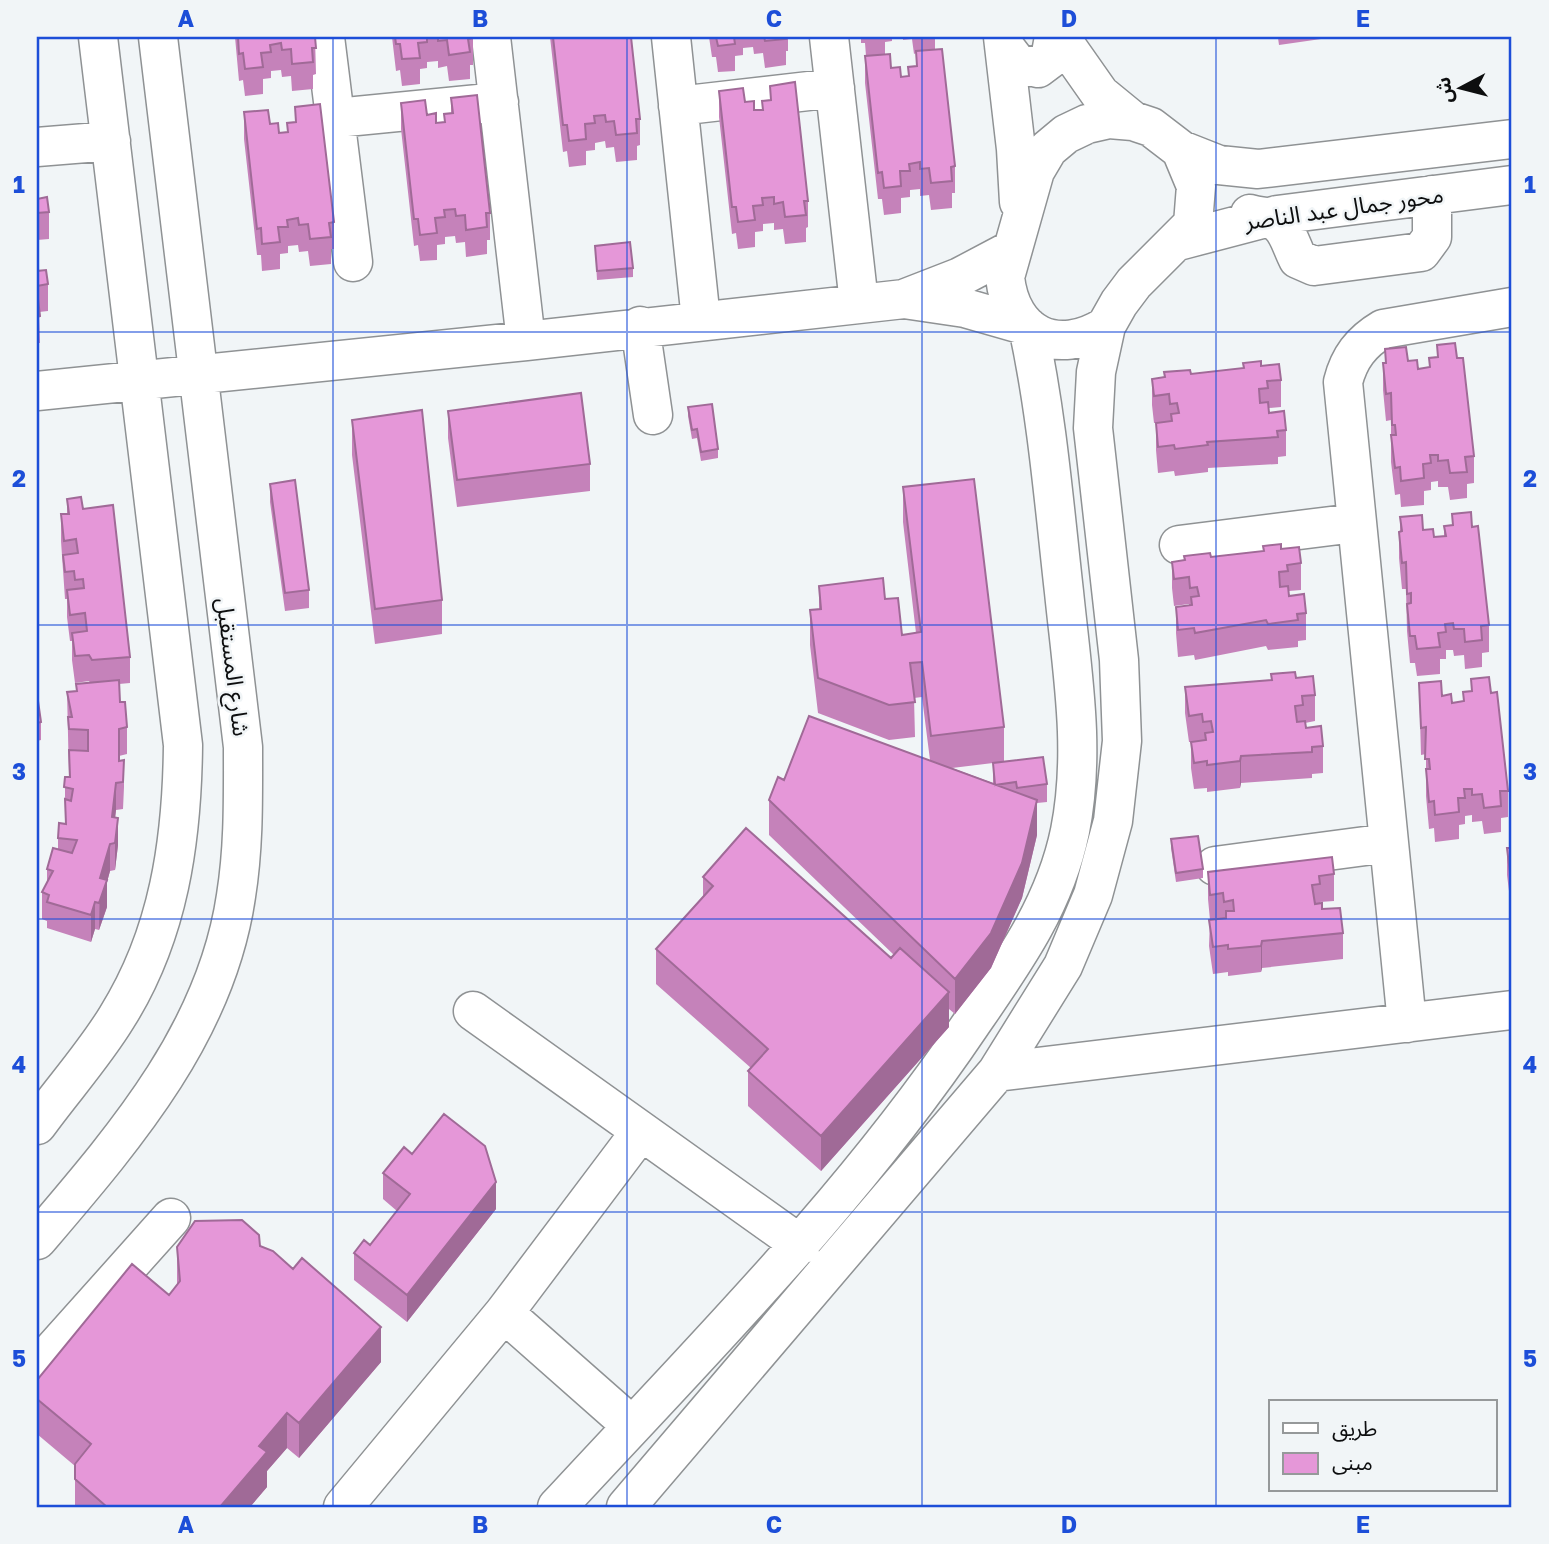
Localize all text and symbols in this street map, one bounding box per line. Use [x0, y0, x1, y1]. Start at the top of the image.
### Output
text: A [178, 4, 195, 32]
text: B [472, 4, 488, 32]
text: C [766, 4, 782, 32]
text: D [1061, 4, 1077, 32]
text: E [1356, 4, 1370, 32]
north arrow [1426, 52, 1496, 122]
text: ش [1431, 76, 1457, 104]
text: 1 [13, 170, 25, 198]
text: 1 [1524, 170, 1536, 198]
street label: محور جمال عبد الناصر [1242, 179, 1445, 236]
text: 2 [12, 464, 26, 492]
text: 2 [1523, 464, 1537, 492]
street label: شارع المستقبل [208, 596, 256, 738]
text: 3 [12, 757, 26, 785]
text: 3 [1523, 757, 1537, 785]
text: 4 [12, 1050, 26, 1078]
text: 4 [1523, 1050, 1537, 1078]
text: 5 [12, 1344, 26, 1372]
text: 5 [1523, 1344, 1537, 1372]
legend [1269, 1400, 1496, 1492]
text: طريق [1332, 1415, 1377, 1442]
text: مبنى [1332, 1449, 1373, 1475]
text: A [178, 1510, 195, 1538]
text: B [472, 1510, 488, 1538]
text: C [766, 1510, 782, 1538]
text: D [1061, 1510, 1077, 1538]
text: E [1356, 1510, 1370, 1538]

